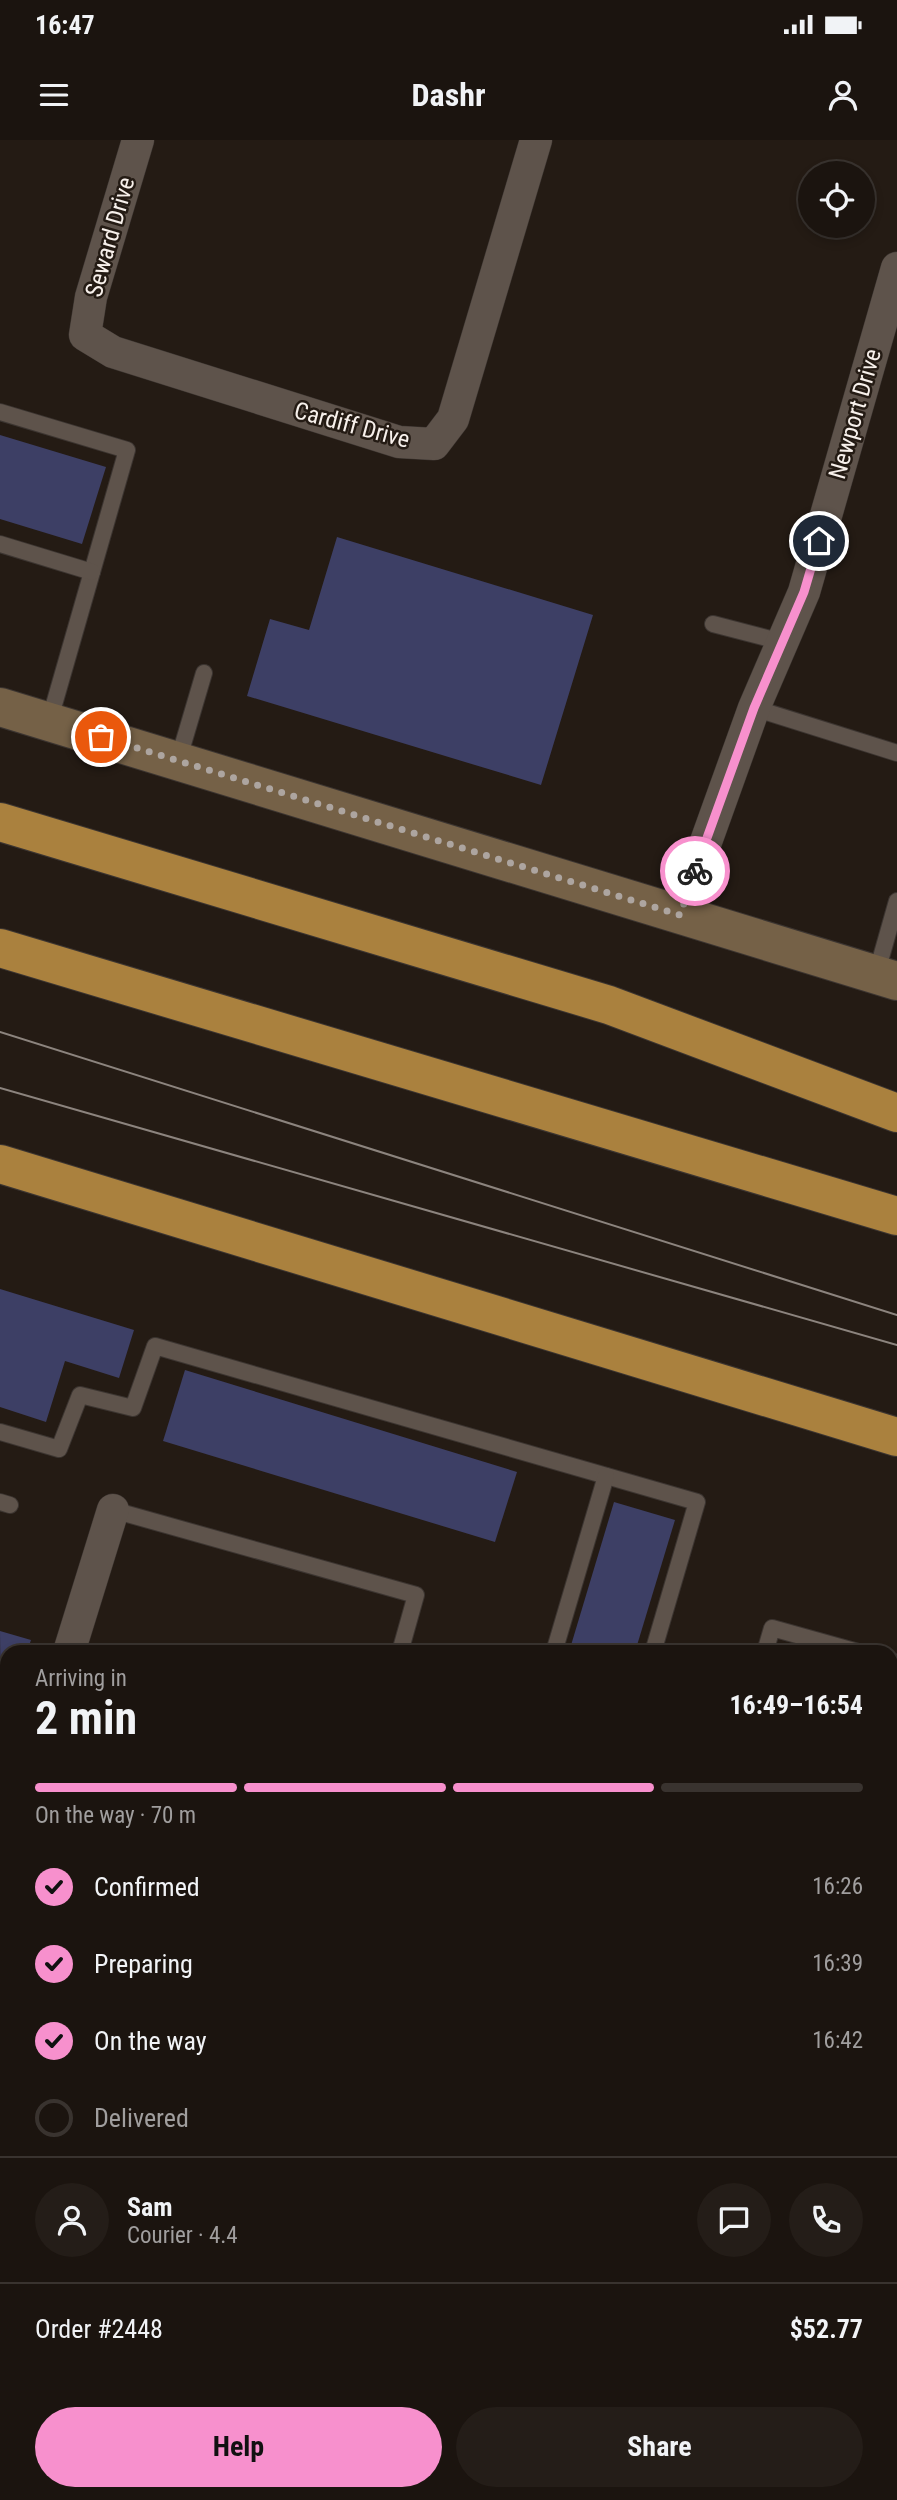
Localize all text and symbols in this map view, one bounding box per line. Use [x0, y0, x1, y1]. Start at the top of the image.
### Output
text: 16:47 [35, 10, 95, 40]
icon: menu [35, 76, 73, 114]
text: Dashr [411, 76, 486, 114]
icon: person [824, 76, 862, 114]
map controls [798, 161, 875, 238]
button: locate [798, 161, 875, 238]
street label: Seward Drive [80, 174, 140, 300]
street label: Newport Drive [823, 346, 887, 482]
street label: Cardiff Drive [291, 396, 413, 454]
pin [789, 511, 849, 571]
icon: home [800, 522, 838, 560]
pin [71, 707, 131, 767]
icon: bag [82, 718, 120, 756]
courier [660, 836, 730, 906]
icon: bike [676, 852, 714, 890]
text: Arriving in [35, 1665, 127, 1692]
text: 16:49–16:54 [729, 1690, 863, 1720]
text: 2 min [35, 1691, 137, 1745]
text: On the way · 70 m [35, 1802, 196, 1829]
icon: check [35, 1868, 73, 1906]
text: Confirmed [94, 1872, 200, 1902]
text: 16:26 [812, 1873, 863, 1900]
icon: check [35, 1945, 73, 1983]
text: Preparing [94, 1949, 193, 1979]
text: 16:39 [812, 1950, 863, 1977]
icon: check [35, 2022, 73, 2060]
text: On the way [94, 2026, 207, 2056]
text: 16:42 [812, 2027, 863, 2054]
text: Delivered [94, 2103, 189, 2133]
button: person [35, 2183, 109, 2257]
button: chat [697, 2183, 771, 2257]
button: phone [789, 2183, 863, 2257]
text: Sam [127, 2192, 173, 2222]
text: Courier · 4.4 [127, 2222, 238, 2249]
text: Order #2448 [35, 2314, 163, 2344]
text: $52.77 [790, 2314, 863, 2344]
button: Help [35, 2407, 442, 2487]
button: Share [456, 2407, 863, 2487]

